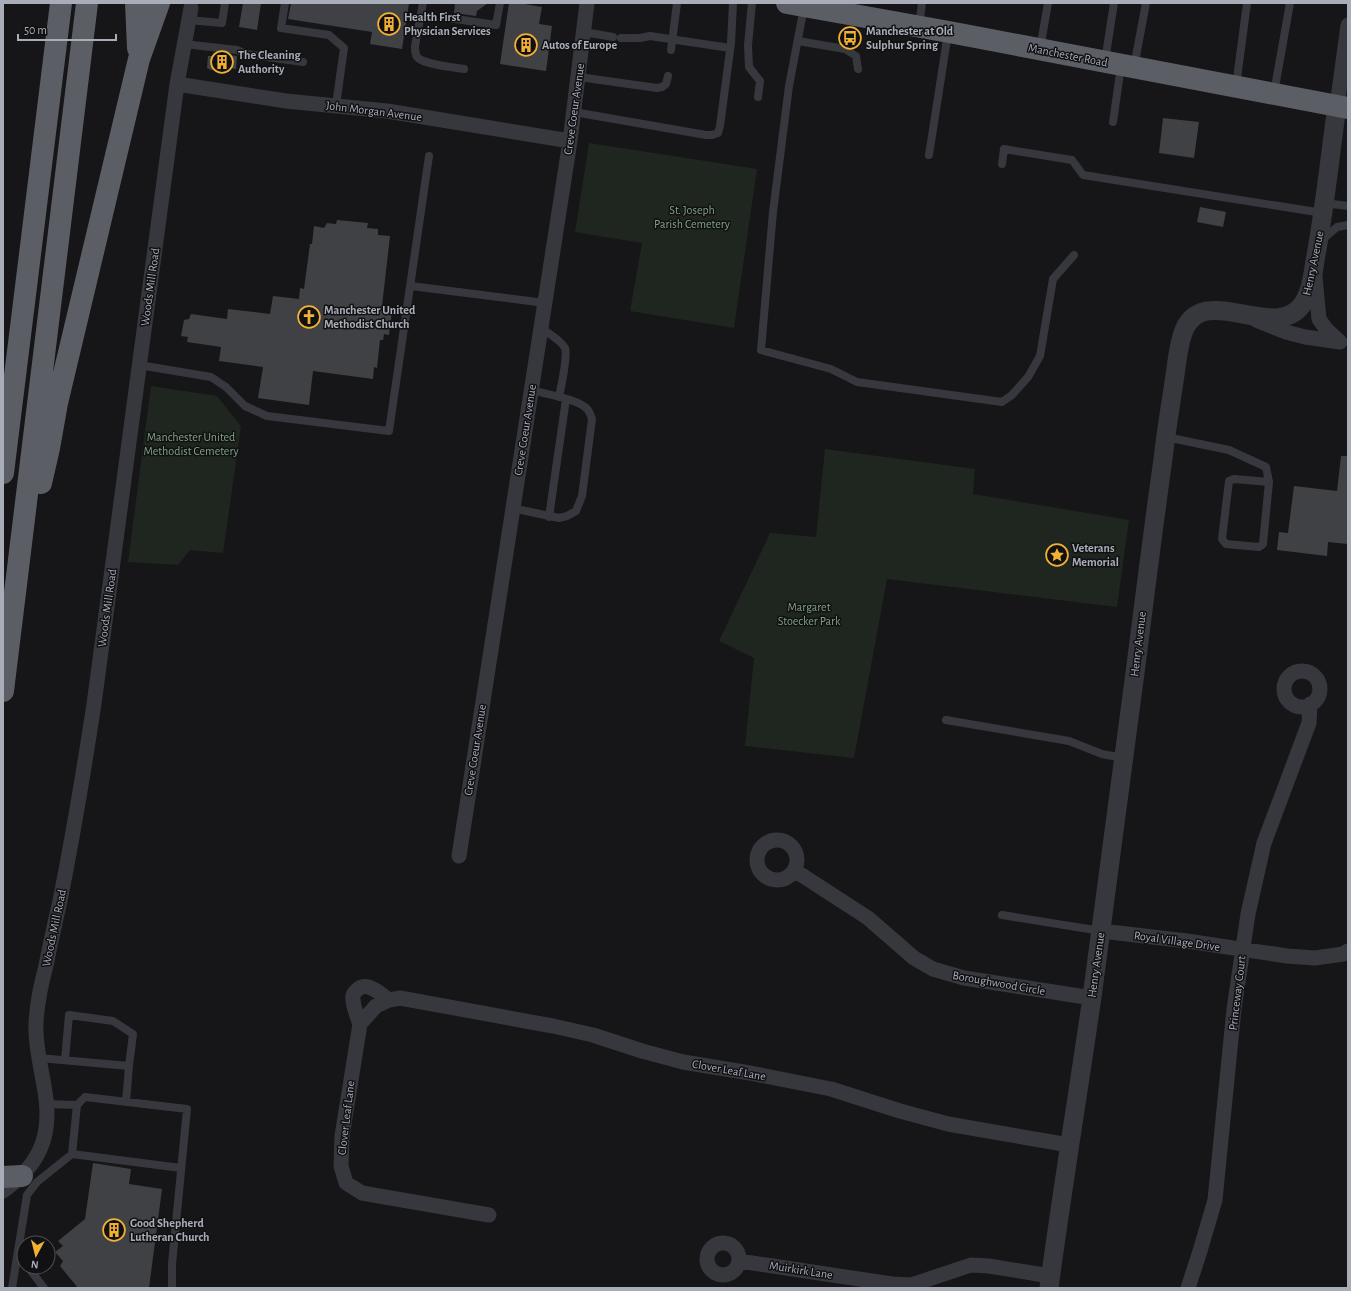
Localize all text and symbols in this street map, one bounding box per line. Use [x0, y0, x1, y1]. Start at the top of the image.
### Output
building icon: Health First Physician Services [376, 11, 402, 37]
place label: Health First Physician Services [404, 11, 491, 38]
scale bar [18, 16, 116, 42]
text: 50 m [24, 24, 47, 36]
bus stop icon: Manchester at Old Sulphur Spring [837, 25, 863, 51]
place label: Manchester at Old Sulphur Spring [866, 25, 954, 51]
building icon: Autos of Europe [513, 32, 539, 58]
place label: Autos of Europe [542, 39, 617, 51]
street label: Manchester Road [1027, 41, 1109, 69]
building icon: The Cleaning Authority [209, 49, 235, 75]
place label: The Cleaning Authority [238, 49, 302, 76]
street label: Creve Coeur Avenue [562, 63, 586, 155]
street label: John Morgan Avenue [325, 99, 423, 123]
park label: St. Joseph Parish Cemetery [654, 204, 730, 231]
street label: Henry Avenue [1300, 230, 1327, 297]
street label: Woods Mill Road [139, 247, 161, 327]
church icon: Manchester United Methodist Church [296, 304, 322, 330]
place label: Manchester United Methodist Church [324, 304, 416, 330]
street label: Creve Coeur Avenue [512, 384, 538, 476]
park label: Manchester United Methodist Cemetery [143, 431, 239, 458]
place icon: Veterans Memorial [1044, 542, 1070, 568]
place label: Veterans Memorial [1072, 542, 1119, 568]
street label: Woods Mill Road [96, 568, 118, 648]
park label: Margaret Stoecker Park [778, 601, 841, 627]
street label: Henry Avenue [1128, 611, 1149, 677]
street label: Creve Coeur Avenue [462, 704, 488, 796]
street label: Woods Mill Road [40, 888, 68, 968]
street label: Royal Village Drive [1133, 929, 1221, 954]
street label: Henry Avenue [1085, 932, 1108, 998]
street label: Princeway Court [1226, 955, 1249, 1031]
street label: Boroughwood Circle [952, 969, 1046, 997]
street label: Clover Leaf Lane [691, 1058, 767, 1082]
street label: Clover Leaf Lane [335, 1080, 357, 1156]
building icon: Good Shepherd Lutheran Church [101, 1217, 127, 1243]
place label: Good Shepherd Lutheran Church [130, 1217, 209, 1243]
north arrow [16, 1235, 56, 1275]
text: N [30, 1259, 39, 1270]
street label: Muirkirk Lane [768, 1259, 834, 1281]

